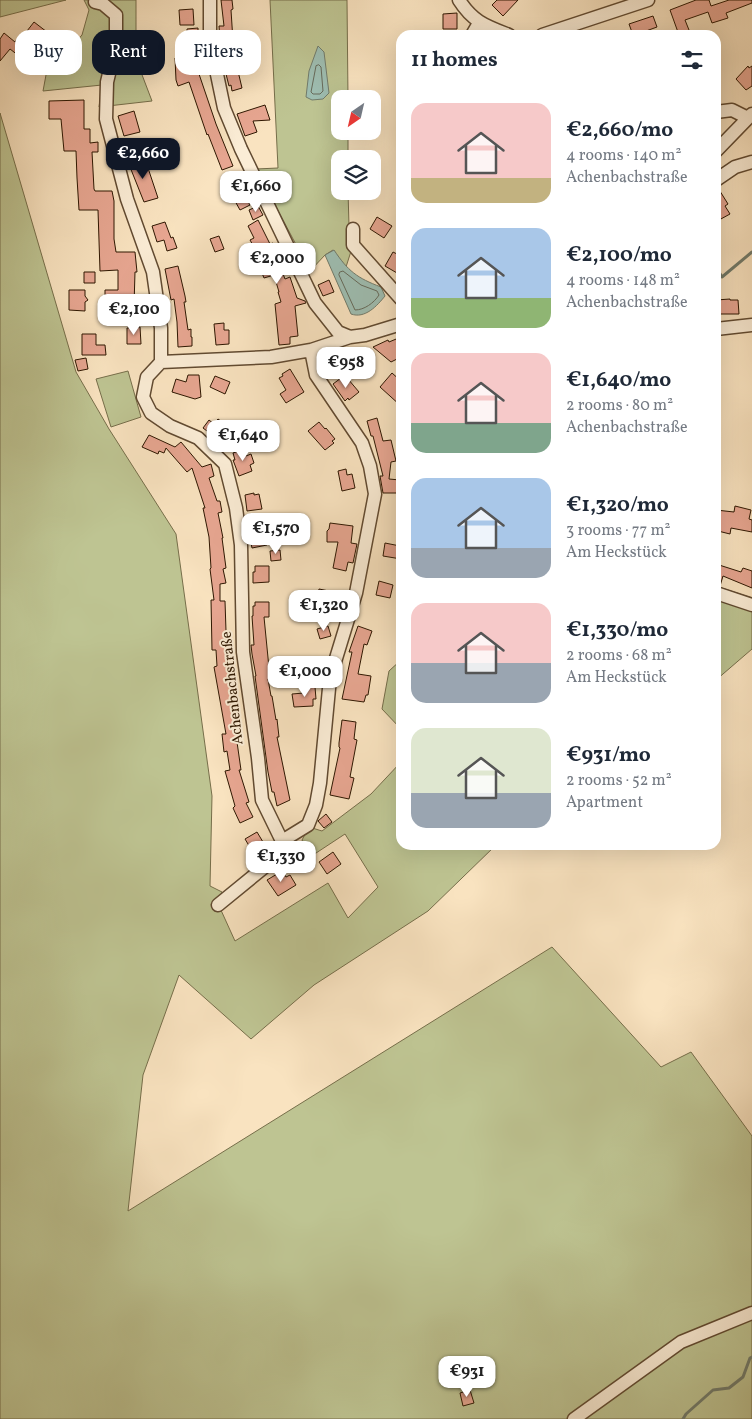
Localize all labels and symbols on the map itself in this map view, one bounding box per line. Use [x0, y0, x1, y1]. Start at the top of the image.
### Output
north arrow [331, 90, 381, 140]
pin: €2,660 [102, 138, 184, 180]
pin: €1,660 [215, 170, 297, 213]
pin: €2,000 [236, 242, 318, 285]
pin: €2,100 [93, 294, 175, 336]
pin: €958 [316, 346, 376, 389]
pin: €1,640 [202, 420, 284, 462]
pin: €1,570 [235, 512, 317, 555]
pin: €1,320 [283, 590, 365, 632]
street label: Achenbachstraße [217, 630, 249, 746]
pin: €1,000 [264, 656, 346, 698]
pin: €1,330 [240, 840, 322, 883]
pin: €931 [437, 1356, 497, 1398]

